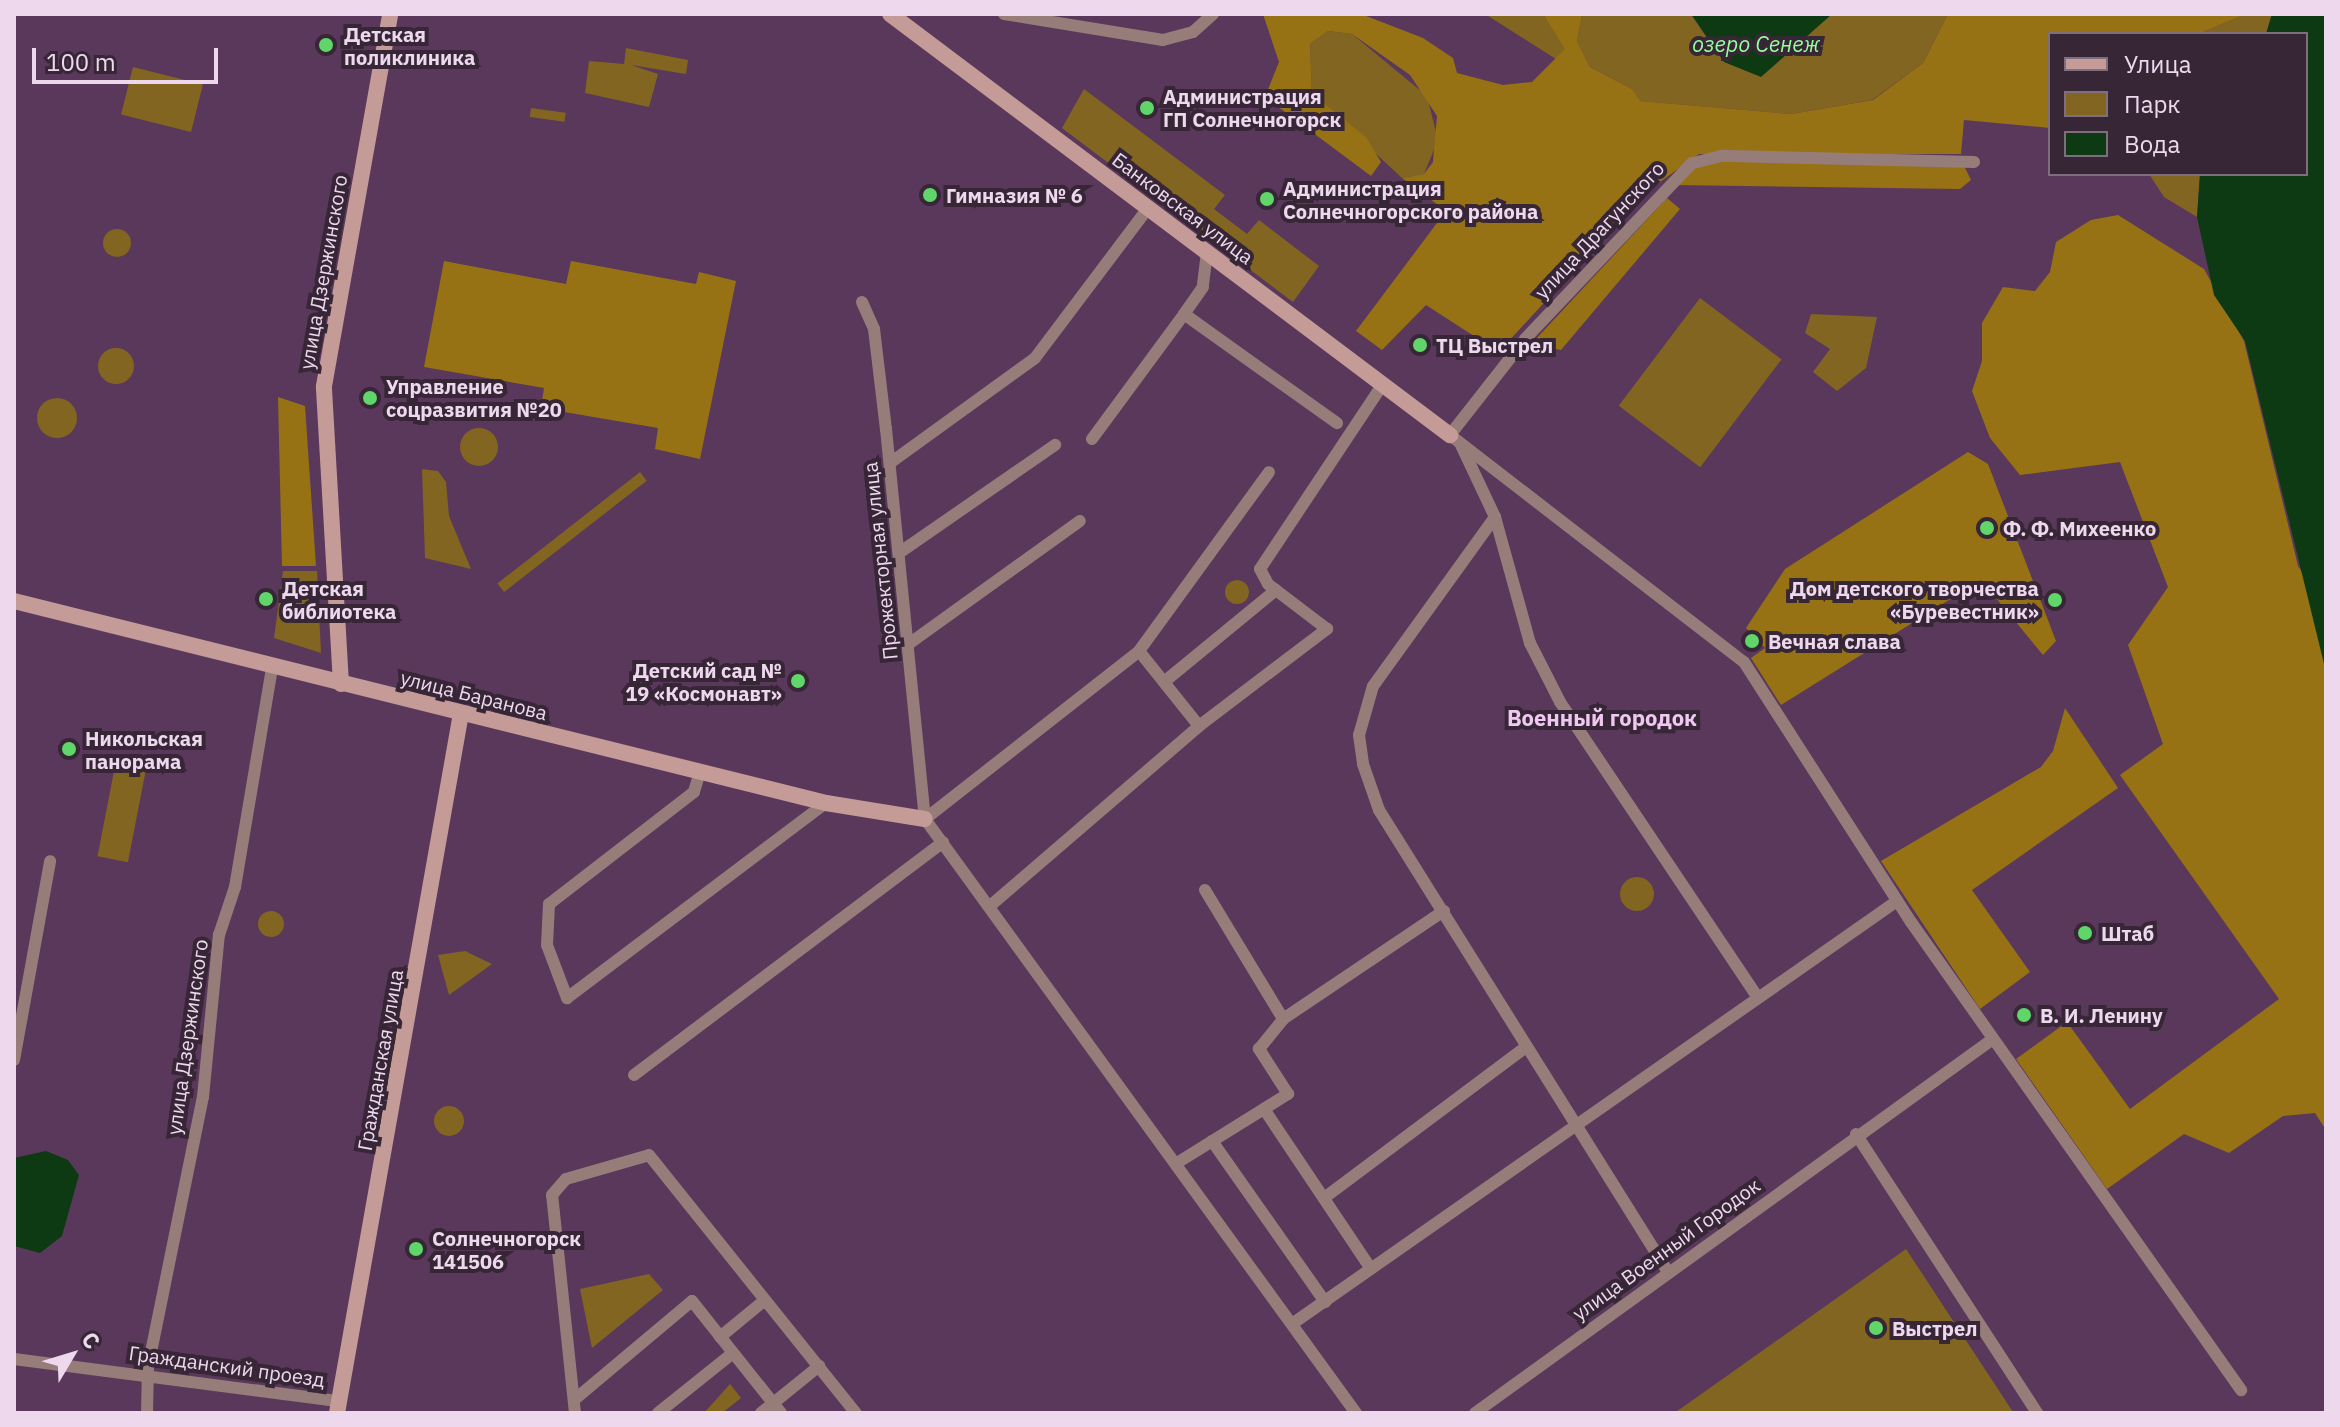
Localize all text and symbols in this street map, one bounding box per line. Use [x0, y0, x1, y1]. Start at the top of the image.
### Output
place label: Детская поликлиника [344, 22, 475, 69]
water label: озеро Сенеж [1692, 31, 1820, 57]
scale bar [36, 32, 222, 82]
legend [2048, 32, 2308, 176]
marker: Детская поликлиника [315, 34, 337, 56]
text: 100 m [46, 46, 116, 78]
text: Улица [2124, 48, 2192, 80]
place label: Администрация ГП Солнечногорск [1163, 84, 1341, 131]
text: Парк [2124, 88, 2181, 120]
marker: Администрация ГП Солнечногорск [1138, 99, 1156, 117]
text: Вода [2124, 128, 2180, 160]
street label: Банковская улица [1108, 147, 1258, 269]
street label: улица Драгунского [1529, 156, 1669, 304]
street label: улица Дзержинского [294, 173, 352, 371]
place label: Администрация Солнечногорского района [1283, 176, 1538, 223]
place label: Гимназия № 6 [946, 183, 1083, 207]
marker: Гимназия № 6 [921, 186, 939, 204]
marker: Администрация Солнечногорского района [1258, 190, 1276, 208]
place label: ТЦ Выстрел [1436, 333, 1553, 357]
marker: ТЦ Выстрел [1411, 336, 1429, 354]
place label: Управление соцразвития №20 [386, 374, 562, 421]
marker: Управление соцразвития №20 [361, 389, 379, 407]
street label: Прожекторная улица [858, 461, 902, 661]
place label: Ф. Ф. Михеенко [2003, 516, 2156, 540]
marker: Ф. Ф. Михеенко [1978, 519, 1996, 537]
place label: Детская библиотека [282, 576, 396, 623]
place label: Дом детского творчества «Буревестник» [1790, 576, 2039, 623]
marker: Детская библиотека [257, 590, 275, 608]
marker: Дом детского творчества «Буревестник» [2046, 591, 2064, 609]
place label: Вечная слава [1768, 629, 1901, 653]
marker: Вечная слава [1743, 632, 1761, 650]
place label: Детский сад № 19 «Космонавт» [625, 658, 782, 705]
street label: улица Баранова [398, 665, 550, 725]
marker: Детский сад № 19 «Космонавт» [789, 672, 807, 690]
district label: Военный городок [1507, 705, 1697, 731]
place label: Никольская панорама [85, 726, 203, 773]
marker: Никольская панорама [60, 740, 78, 758]
place label: Штаб [2101, 921, 2154, 945]
marker: Штаб [2076, 924, 2094, 942]
street label: улица Дзержинского [161, 938, 213, 1136]
street label: Гражданская улица [352, 968, 408, 1152]
place label: В. И. Ленину [2040, 1003, 2163, 1027]
marker: В. И. Ленину [2015, 1006, 2033, 1024]
street label: улица Военный Городок [1568, 1173, 1764, 1325]
place label: Солнечногорск 141506 [432, 1226, 581, 1273]
marker: Солнечногорск 141506 [407, 1240, 425, 1258]
north arrow [32, 1315, 112, 1395]
place label: Выстрел [1892, 1316, 1977, 1340]
marker: Выстрел [1867, 1319, 1885, 1337]
text: С [75, 1325, 107, 1354]
street label: Гражданский проезд [127, 1340, 327, 1392]

